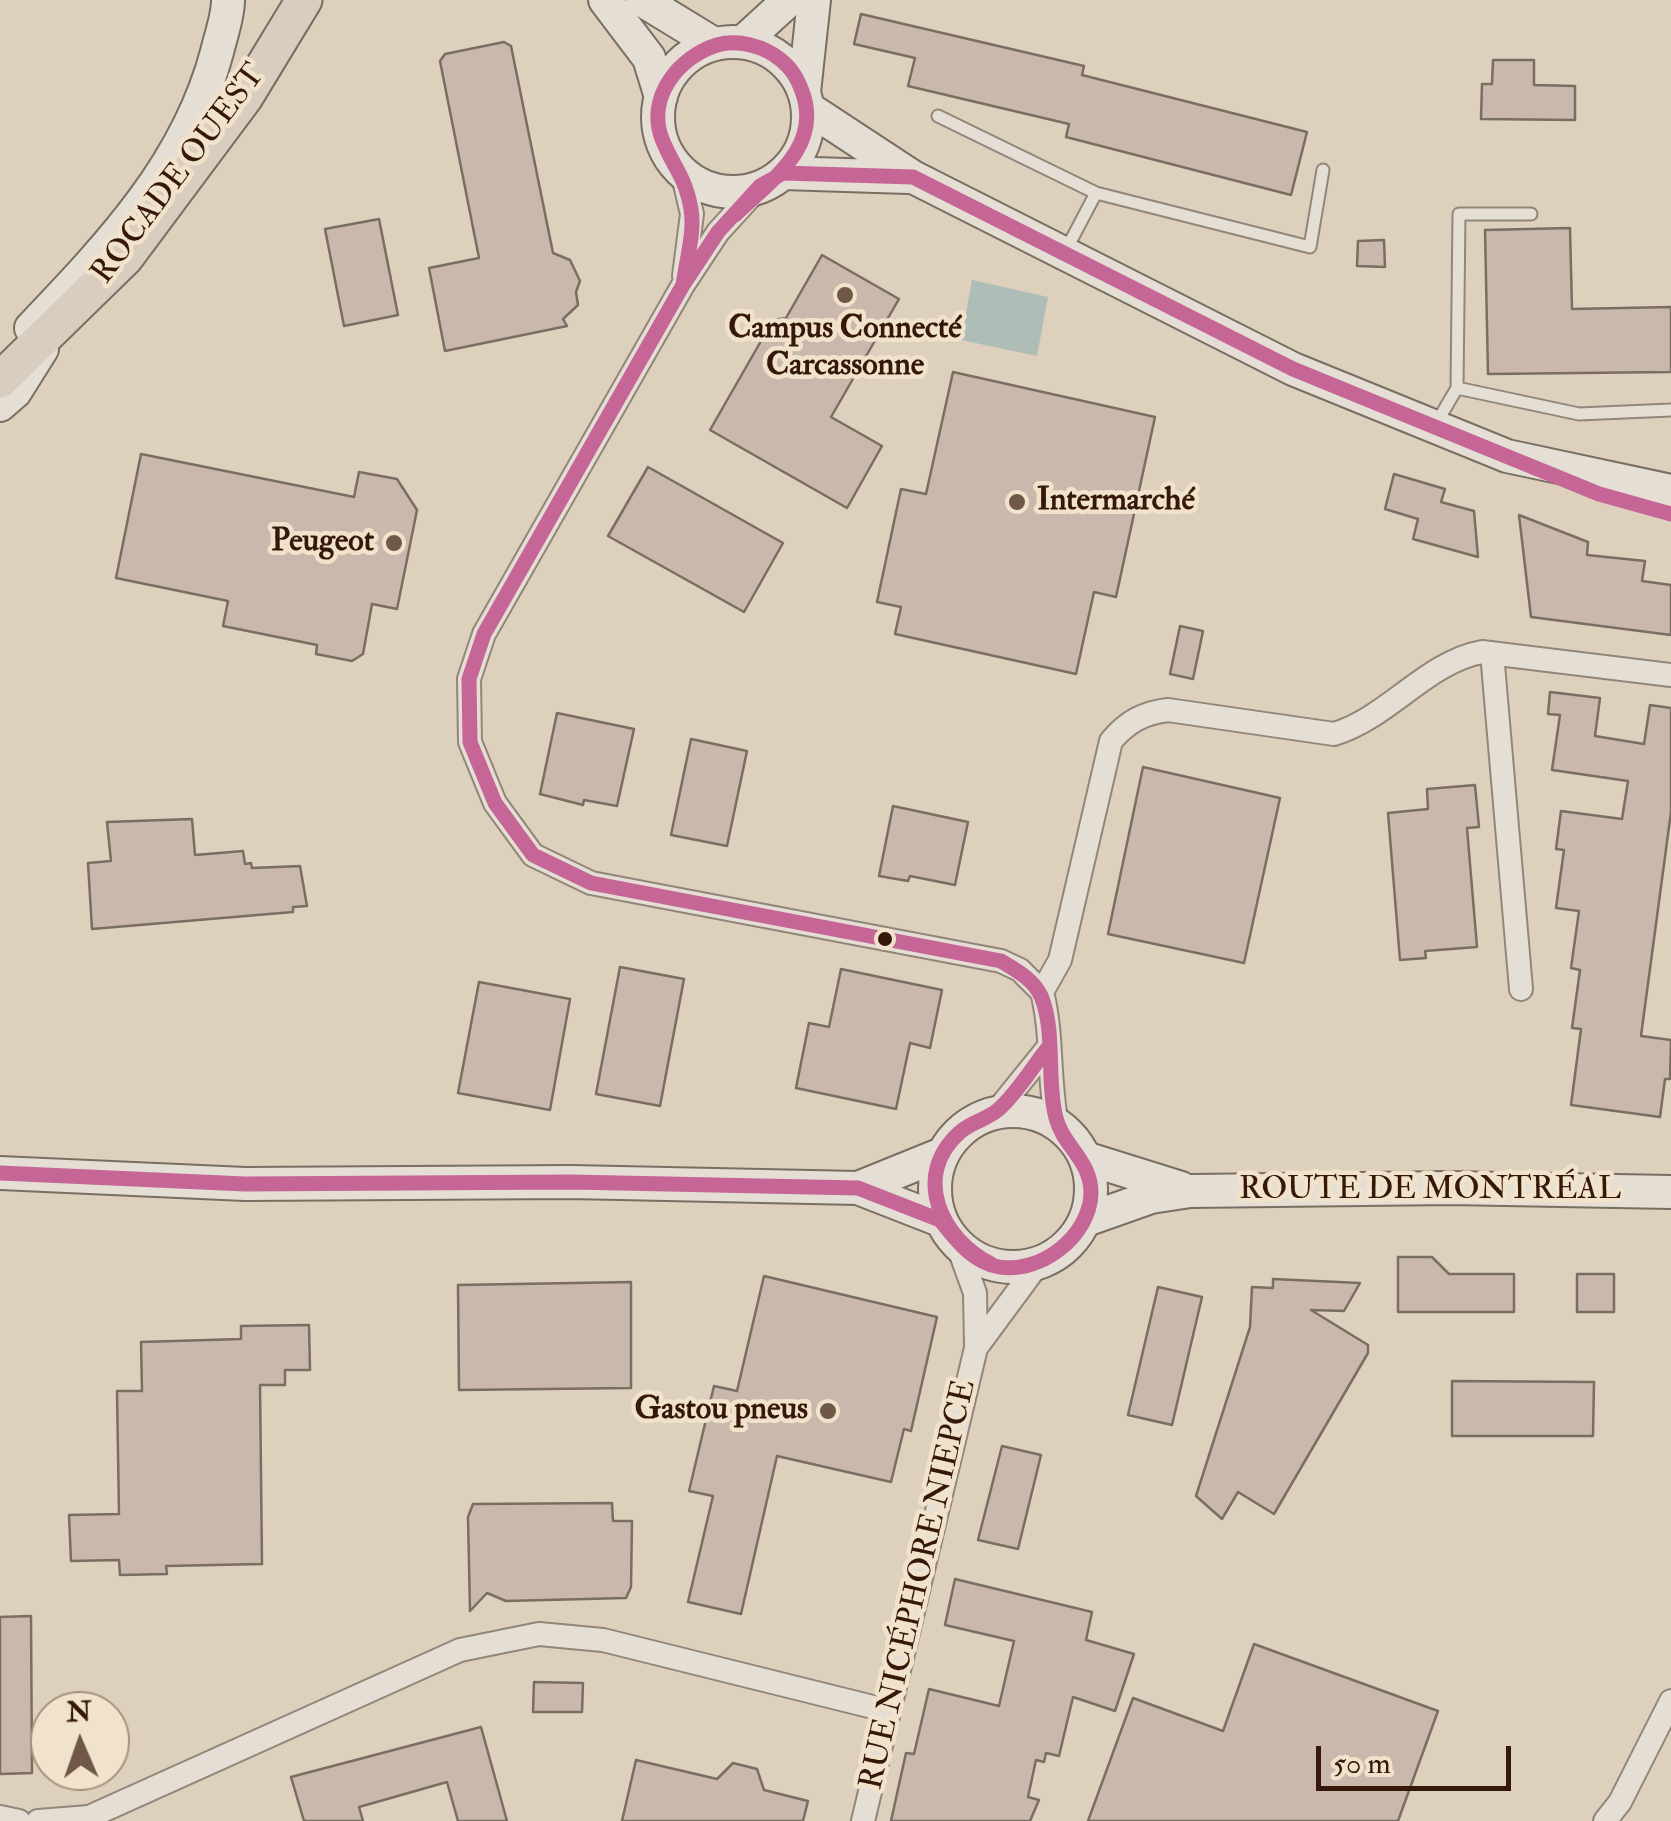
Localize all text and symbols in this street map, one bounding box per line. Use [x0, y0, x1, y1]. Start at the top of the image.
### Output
street label: ROCADE OUEST [85, 58, 275, 292]
marker: Campus Connecté Carcassonne [834, 284, 856, 306]
place label: Campus Connecté Carcassonne [728, 311, 962, 386]
place label: Intermarché [1037, 483, 1195, 521]
marker: Intermarché [1006, 491, 1028, 513]
place label: Peugeot [271, 524, 374, 562]
marker: Peugeot [383, 532, 405, 554]
unlabelled marker [875, 929, 895, 949]
street label: ROUTE DE MONTRÉAL [1239, 1172, 1621, 1210]
street label: RUE NICÉPHORE NIEPCE [854, 1376, 986, 1794]
place label: Gastou pneus [634, 1392, 808, 1430]
marker: Gastou pneus [817, 1400, 839, 1422]
north arrow [30, 1691, 130, 1791]
text: N [66, 1695, 92, 1730]
scale bar [1321, 1726, 1516, 1788]
text: 50 m [1333, 1745, 1391, 1782]

